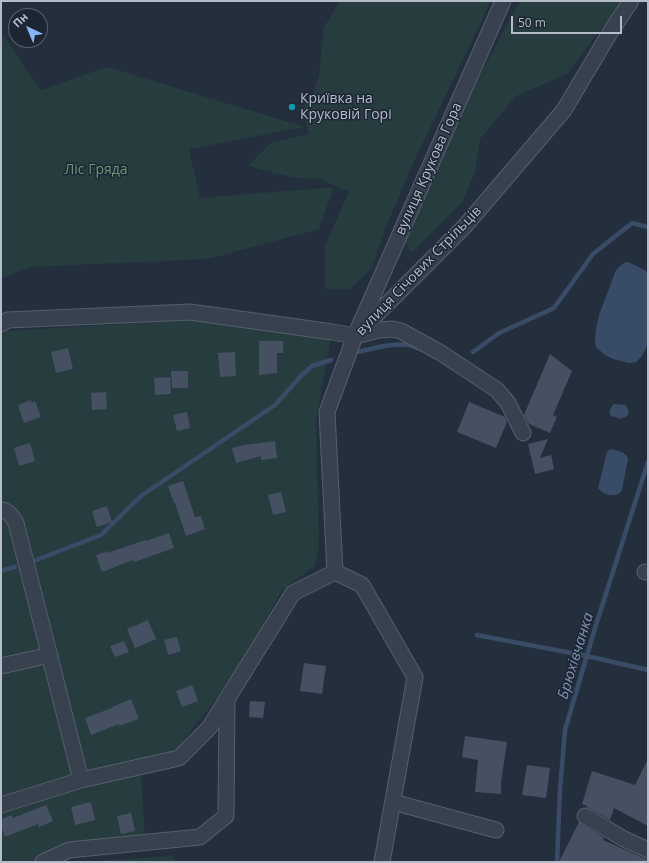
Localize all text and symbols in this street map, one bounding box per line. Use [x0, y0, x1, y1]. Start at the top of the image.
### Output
north arrow [8, 8, 48, 48]
scale bar [513, 8, 624, 34]
text: Пн [9, 9, 31, 31]
text: 50 m [518, 14, 546, 31]
place label: Криївка на Круковій Горі [300, 91, 392, 124]
street label: вулиця Крукова Гора [392, 100, 466, 238]
marker: Криївка на Круковій Горі [287, 102, 297, 112]
park label: Ліс Гряда [64, 162, 128, 178]
street label: вулиця Січових Стрільців [353, 203, 485, 339]
water label: Брюхівчанка [554, 611, 598, 701]

